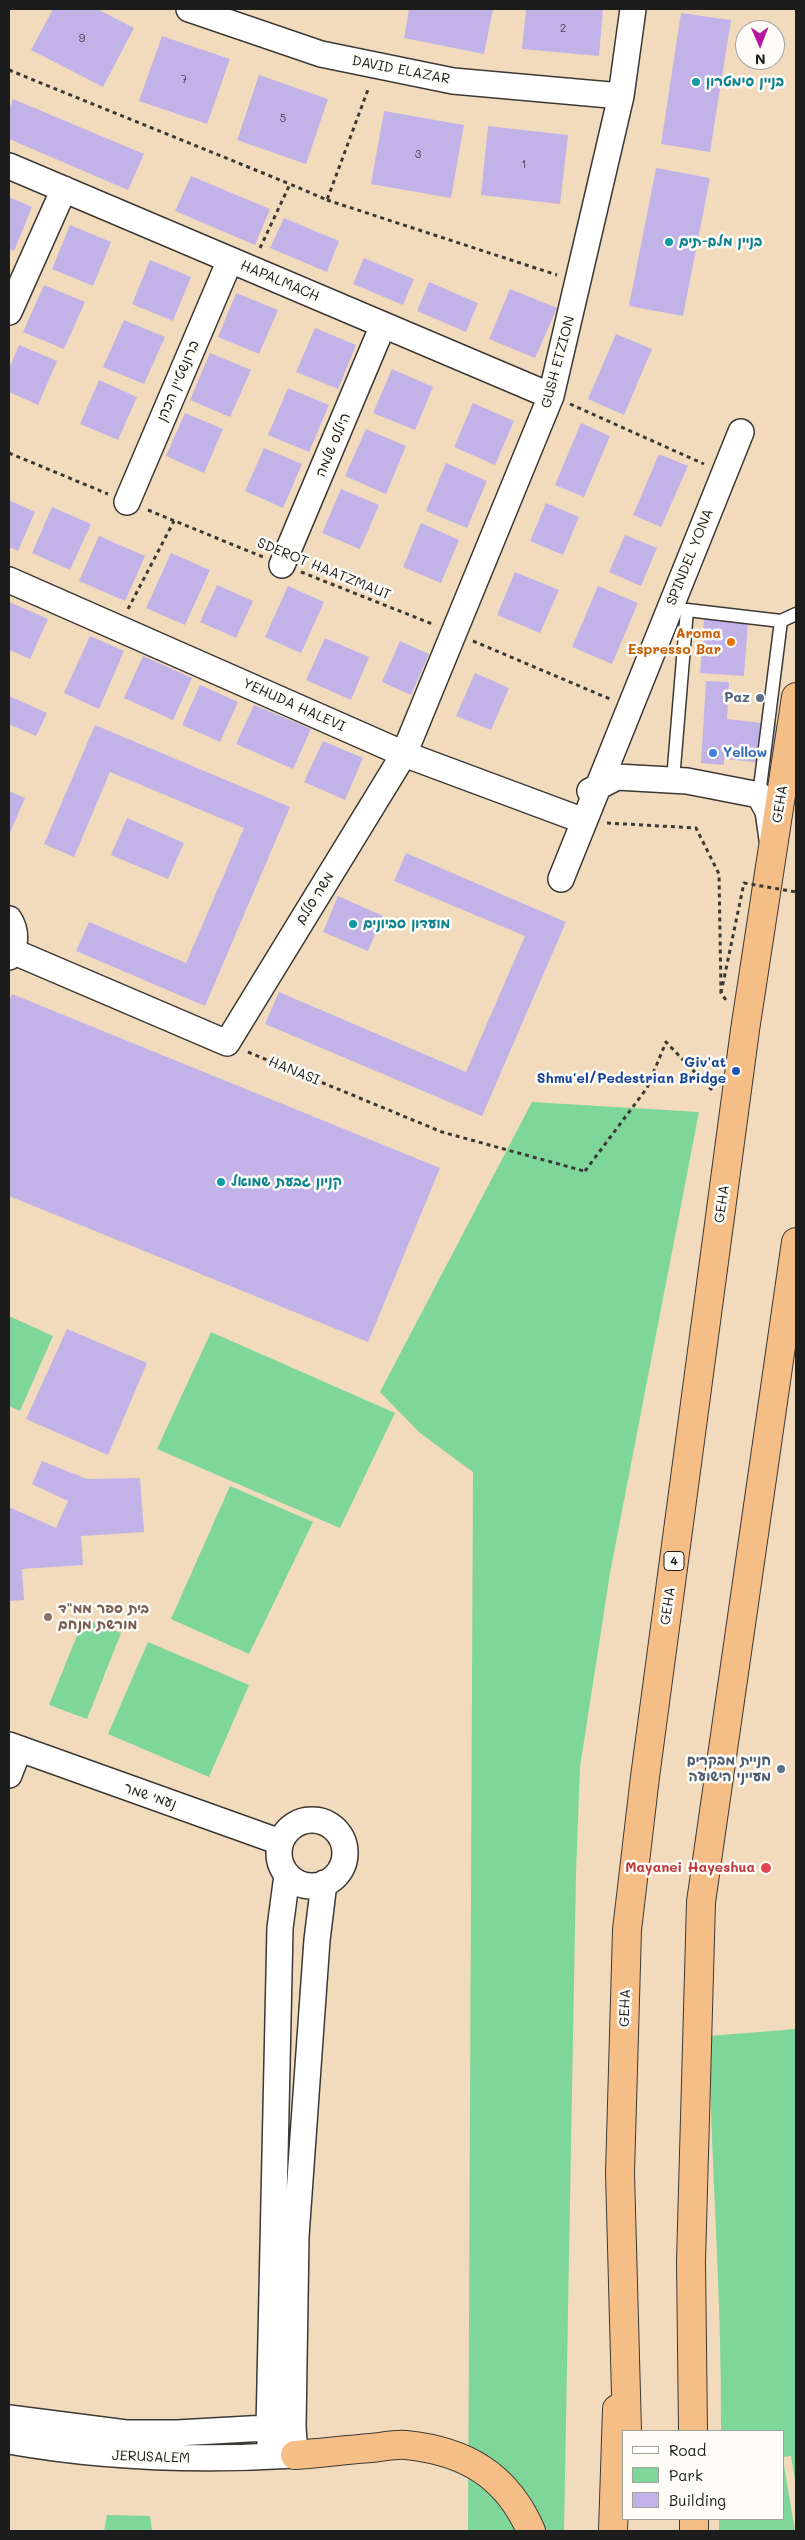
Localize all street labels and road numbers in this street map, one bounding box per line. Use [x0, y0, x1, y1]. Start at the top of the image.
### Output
street label: DAVID ELAZAR [351, 52, 451, 88]
street label: HAPALMACH [238, 257, 322, 305]
street label: GUSH ETZION [538, 314, 578, 410]
street label: ברונשטיין הכהן [153, 338, 203, 424]
street label: היללס שלמה [312, 410, 354, 480]
street label: SPINDEL YONA [663, 506, 717, 608]
street label: SDEROT HAATZMAUT [255, 535, 393, 603]
street label: YEHUDA HALEVI [240, 675, 348, 735]
street label: GEHA [769, 784, 791, 824]
street label: משה סללם [292, 869, 338, 927]
street label: HANASI [266, 1053, 322, 1089]
street label: GEHA [711, 1184, 733, 1224]
road number: 4 [664, 1552, 684, 1570]
street label: GEHA [657, 1586, 679, 1626]
street label: נעמי שמר [121, 1779, 179, 1813]
street label: GEHA [616, 1989, 634, 2027]
street label: JERUSALEM [112, 2447, 190, 2467]

